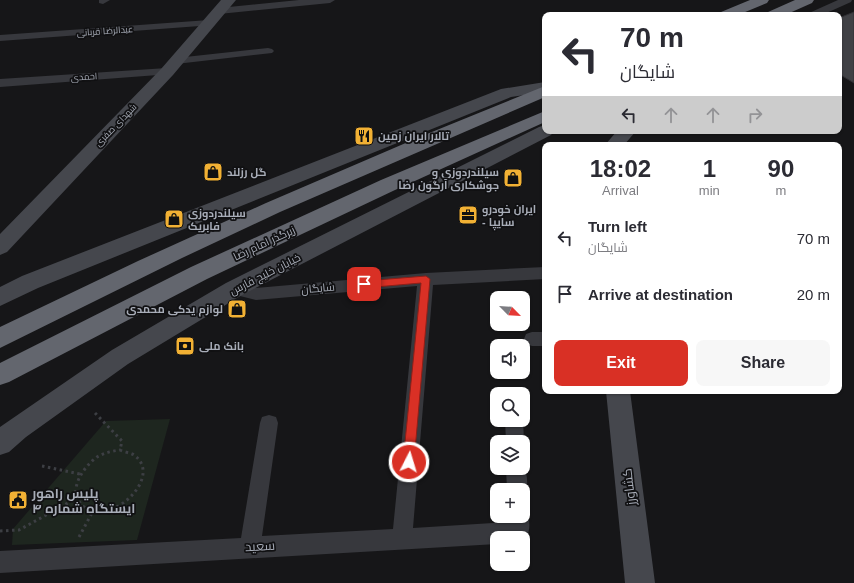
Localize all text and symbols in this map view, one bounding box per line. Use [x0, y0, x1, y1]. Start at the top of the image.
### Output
text: 70 m [620, 22, 684, 53]
street label: عبدالرضا قربانی [76, 24, 134, 38]
icon: left [554, 28, 606, 80]
text: شایگان [620, 62, 675, 82]
street label: احمدی [70, 71, 98, 83]
street label: شهدای صفری [93, 102, 139, 148]
icon: left [618, 104, 640, 126]
icon: ahead [660, 104, 682, 126]
icon: ahead [702, 104, 724, 126]
icon: right [744, 104, 766, 126]
restaurant icon: تالار ایران زمین [353, 125, 375, 147]
place label: تالار ایران زمین [378, 130, 450, 143]
text: 18:02 [590, 155, 651, 182]
text: 1 [703, 155, 716, 182]
text: 90 [768, 155, 794, 182]
shop icon: گل رزلند [202, 161, 224, 183]
place label: گل رزلند [227, 166, 267, 179]
place label: سیلندردوزی و جوشکاری آرگون رضا [398, 166, 499, 193]
shop icon: سیلندردوزی و جوشکاری آرگون رضا [502, 167, 524, 189]
text: Arrival [602, 183, 639, 198]
text: min [699, 183, 720, 198]
text: m [775, 183, 786, 198]
place label: ایران خودرو - سایپا [482, 203, 536, 231]
office icon: ایران خودرو - سایپا [457, 204, 479, 226]
place label: سیلندردوزی فابریک [188, 207, 246, 233]
shop icon: سیلندردوزی فابریک [163, 208, 185, 230]
text: Turn left [588, 218, 647, 235]
street label: زیرگذر امام رضا [231, 223, 298, 264]
icon: left [554, 227, 576, 249]
text: 70 m [797, 230, 830, 247]
text: شایگان [588, 240, 628, 255]
street label: خیابان خلیج فارس [228, 251, 303, 299]
pin [347, 267, 381, 301]
icon: arrive [353, 273, 375, 295]
street label: شایگان [301, 281, 335, 296]
icon: arrive [554, 283, 576, 305]
text: Arrive at destination [588, 286, 733, 303]
text: 20 m [797, 286, 830, 303]
north arrow [490, 291, 530, 331]
map controls [490, 291, 530, 571]
shop icon: لوازم یدکی محمدی [226, 298, 248, 320]
place label: لوازم یدکی محمدی [126, 303, 223, 317]
bank icon: بانک ملی [174, 335, 196, 357]
button: sound [490, 339, 530, 379]
place label: بانک ملی [199, 340, 244, 353]
button: Exit [554, 340, 688, 386]
button: Share [696, 340, 830, 386]
button: search [490, 387, 530, 427]
button: layers [490, 435, 530, 475]
position arrow [388, 441, 430, 483]
street label: کشاورز [619, 468, 639, 507]
button: + [490, 483, 530, 523]
place label: پلیس راهور ایستگاه شماره ۴ [31, 486, 135, 516]
public building icon: پلیس راهور ایستگاه شماره ۴ [7, 489, 29, 511]
button: − [490, 531, 530, 571]
street label: سعید [245, 538, 275, 554]

